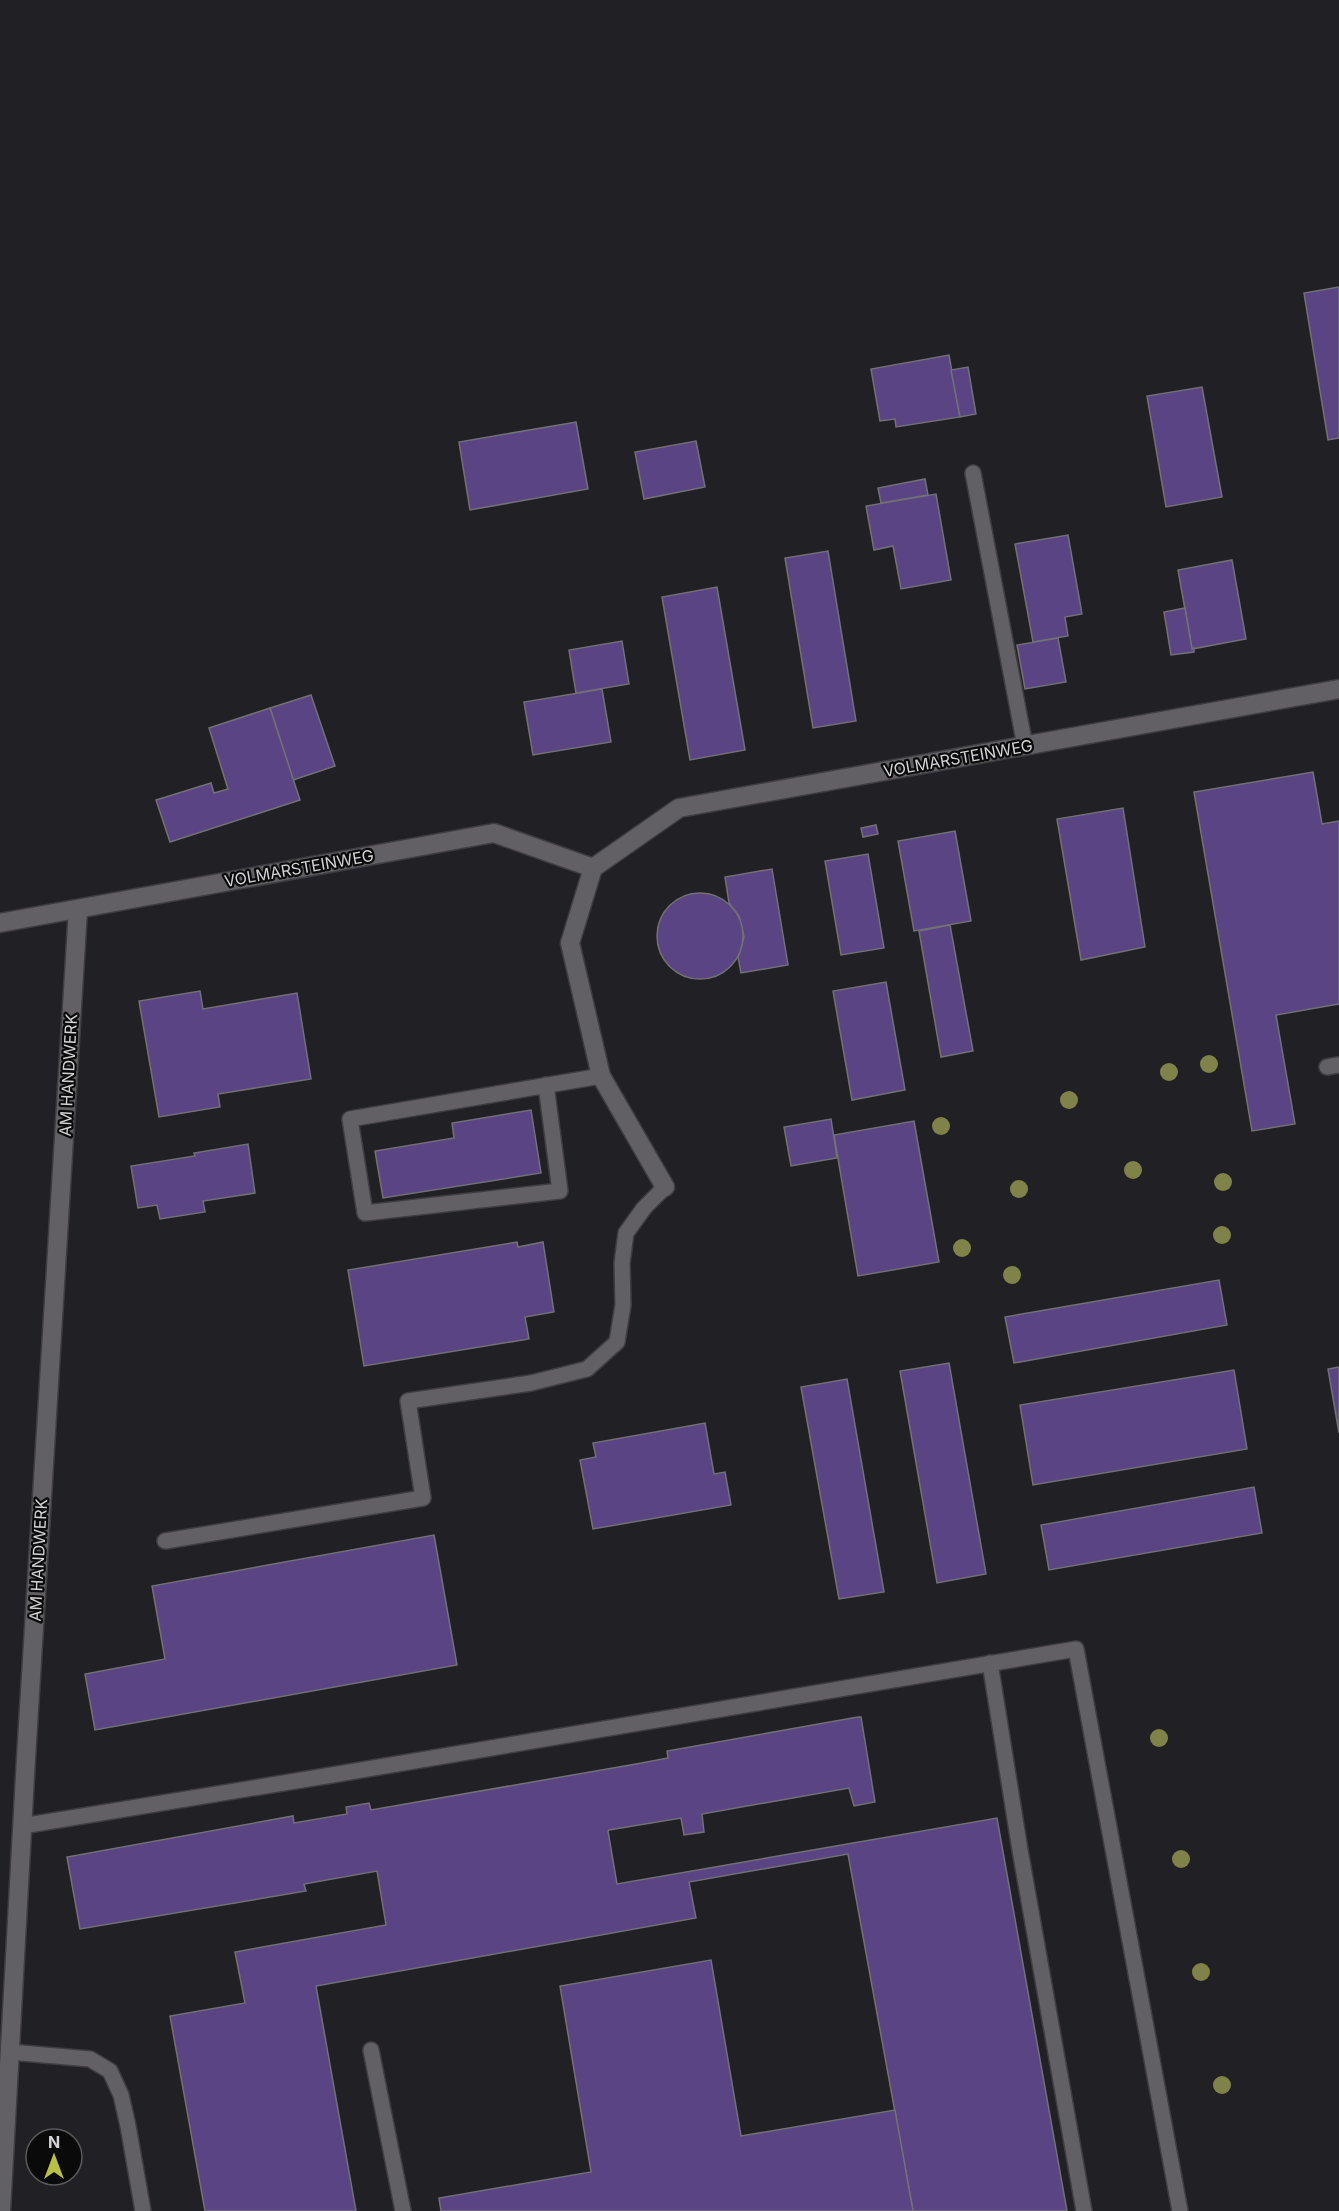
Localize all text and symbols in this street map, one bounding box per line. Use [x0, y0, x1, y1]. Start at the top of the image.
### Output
street label: VOLMARSTEINWEG [882, 735, 1034, 781]
street label: VOLMARSTEINWEG [223, 845, 375, 891]
street label: AM HANDWERK [55, 1013, 81, 1137]
street label: AM HANDWERK [25, 1498, 51, 1622]
north arrow [24, 2127, 84, 2187]
text: N [48, 2132, 60, 2152]

